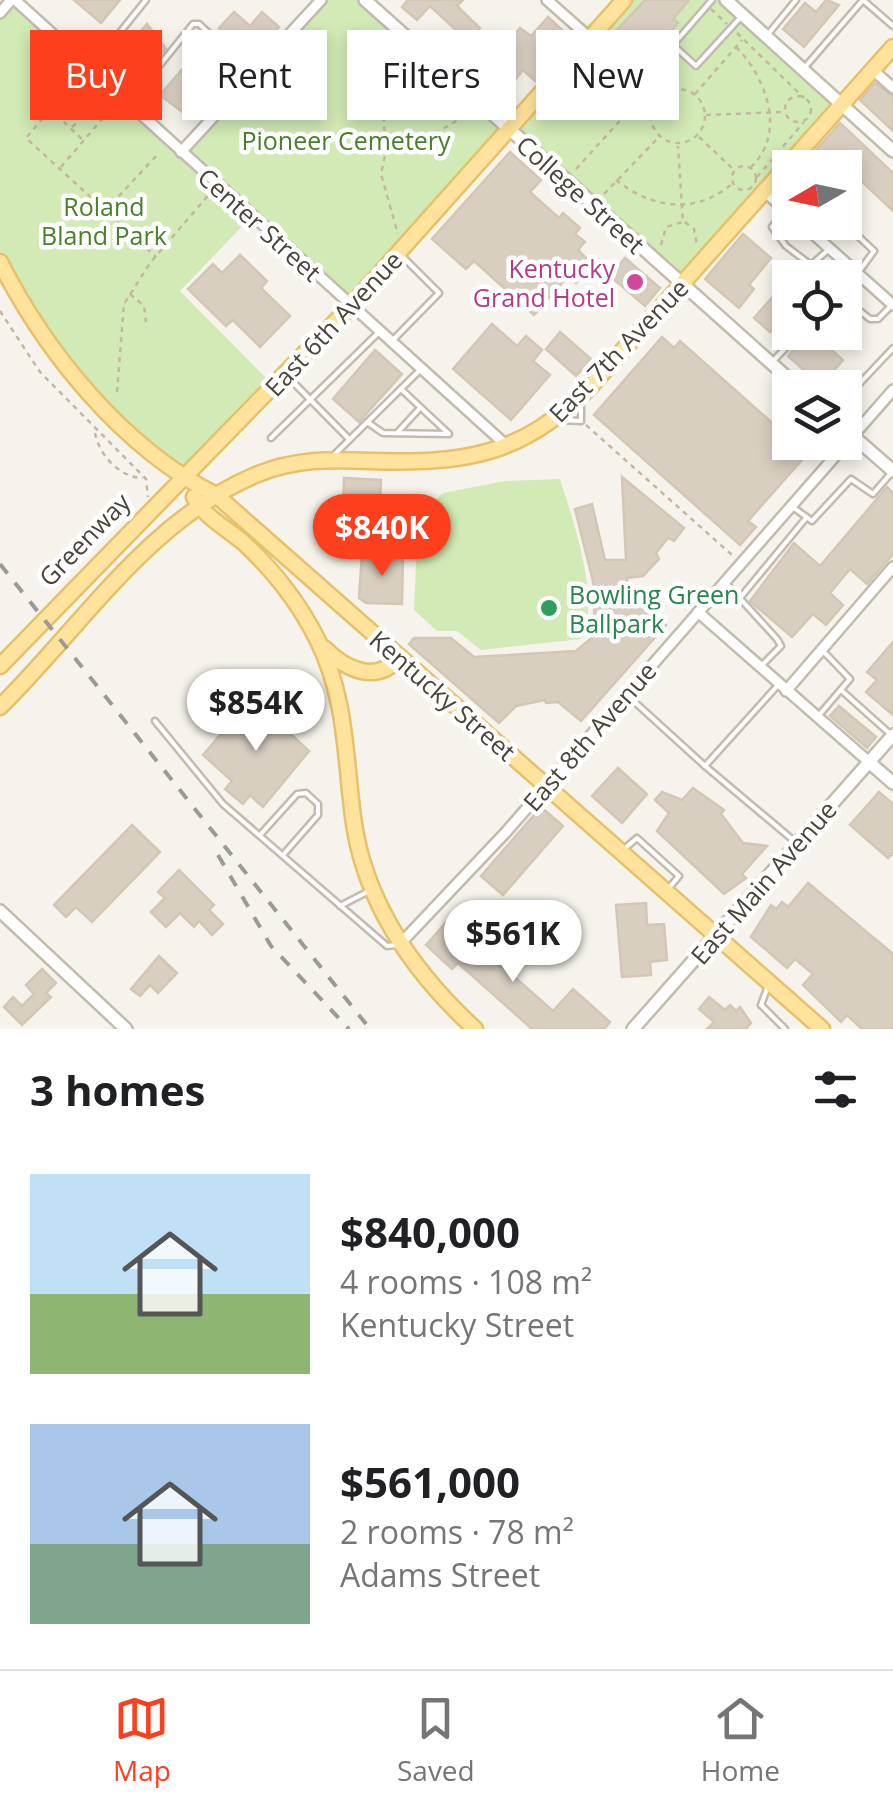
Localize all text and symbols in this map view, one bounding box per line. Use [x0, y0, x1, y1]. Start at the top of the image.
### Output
chip: Buy [30, 30, 162, 120]
chip: Rent [182, 30, 327, 120]
chip: Filters [347, 30, 516, 120]
chip: New [536, 30, 679, 120]
park label: Pioneer Cemetery [241, 123, 451, 157]
street label: College Street [510, 127, 652, 261]
north arrow [772, 150, 862, 240]
map controls [772, 150, 862, 460]
street label: Center Street [191, 160, 329, 288]
park label: Roland Bland Park [41, 189, 167, 252]
street label: East 6th Avenue [257, 243, 409, 403]
place label: Kentucky Grand Hotel [473, 251, 615, 314]
button: locate [772, 260, 862, 350]
street label: East 7th Avenue [541, 271, 695, 429]
marker: Kentucky Grand Hotel [624, 271, 646, 293]
button: layers [772, 370, 862, 460]
street label: Greenway [31, 485, 137, 593]
pin: $840K [312, 494, 452, 579]
text: $840K [335, 505, 429, 548]
place label: Bowling Green Ballpark [569, 577, 739, 640]
marker: Bowling Green Ballpark [538, 597, 560, 619]
street label: Kentucky Street [363, 622, 523, 768]
street label: East 8th Avenue [515, 654, 663, 818]
pin: $854K [186, 669, 326, 754]
text: $854K [209, 680, 303, 723]
street label: East Main Avenue [682, 793, 844, 971]
pin: $561K [443, 900, 583, 985]
text: $561K [466, 911, 560, 954]
text: 3 homes [30, 1061, 205, 1118]
icon: filters [808, 1062, 863, 1117]
text: $840,000 [340, 1203, 520, 1260]
icon: home [110, 1214, 230, 1334]
text: 4 rooms · 108 m² [340, 1260, 592, 1303]
text: Kentucky Street [340, 1303, 574, 1346]
text: $561,000 [340, 1453, 520, 1510]
icon: home [110, 1464, 230, 1584]
text: 2 rooms · 78 m² [340, 1510, 574, 1553]
text: Adams Street [340, 1553, 540, 1596]
tab: Map [113, 1691, 171, 1789]
tab: Saved [397, 1691, 475, 1789]
tab: Home [701, 1691, 780, 1789]

